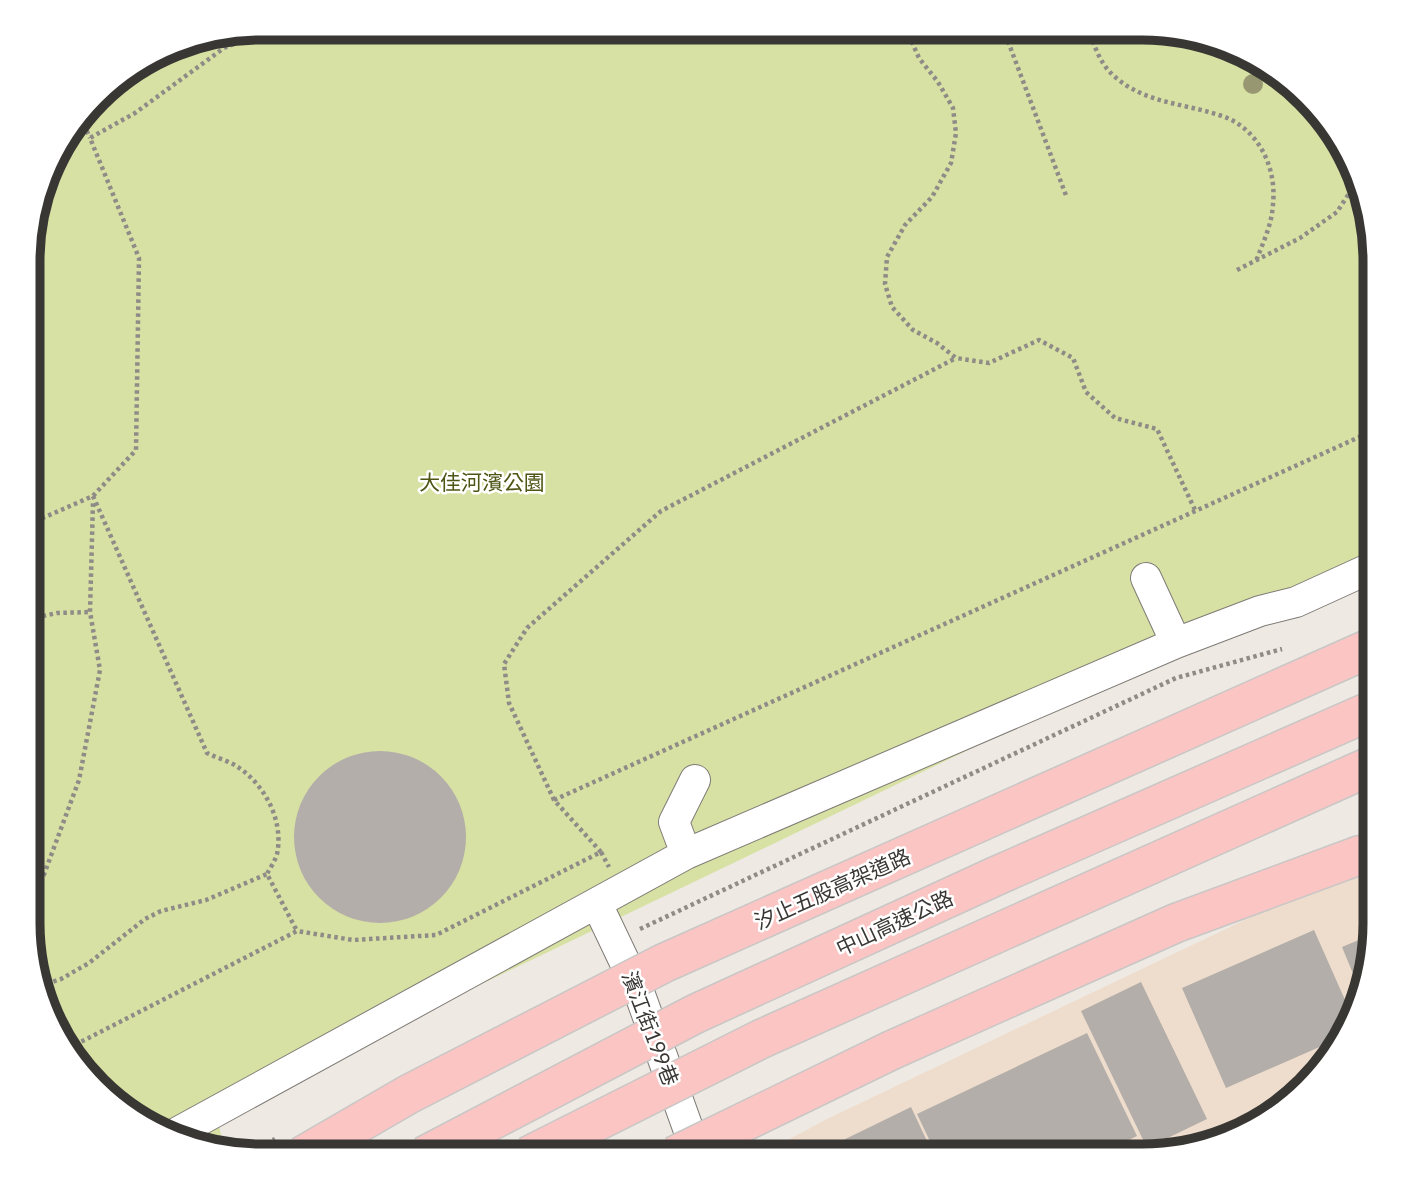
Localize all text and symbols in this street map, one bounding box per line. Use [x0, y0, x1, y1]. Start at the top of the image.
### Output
park label: 大佳河濱公園 [419, 469, 545, 494]
street label: 汐止五股高架道路 [750, 842, 914, 934]
street label: 中山高速公路 [832, 884, 956, 960]
street label: 濱江街199巷 [618, 967, 684, 1089]

